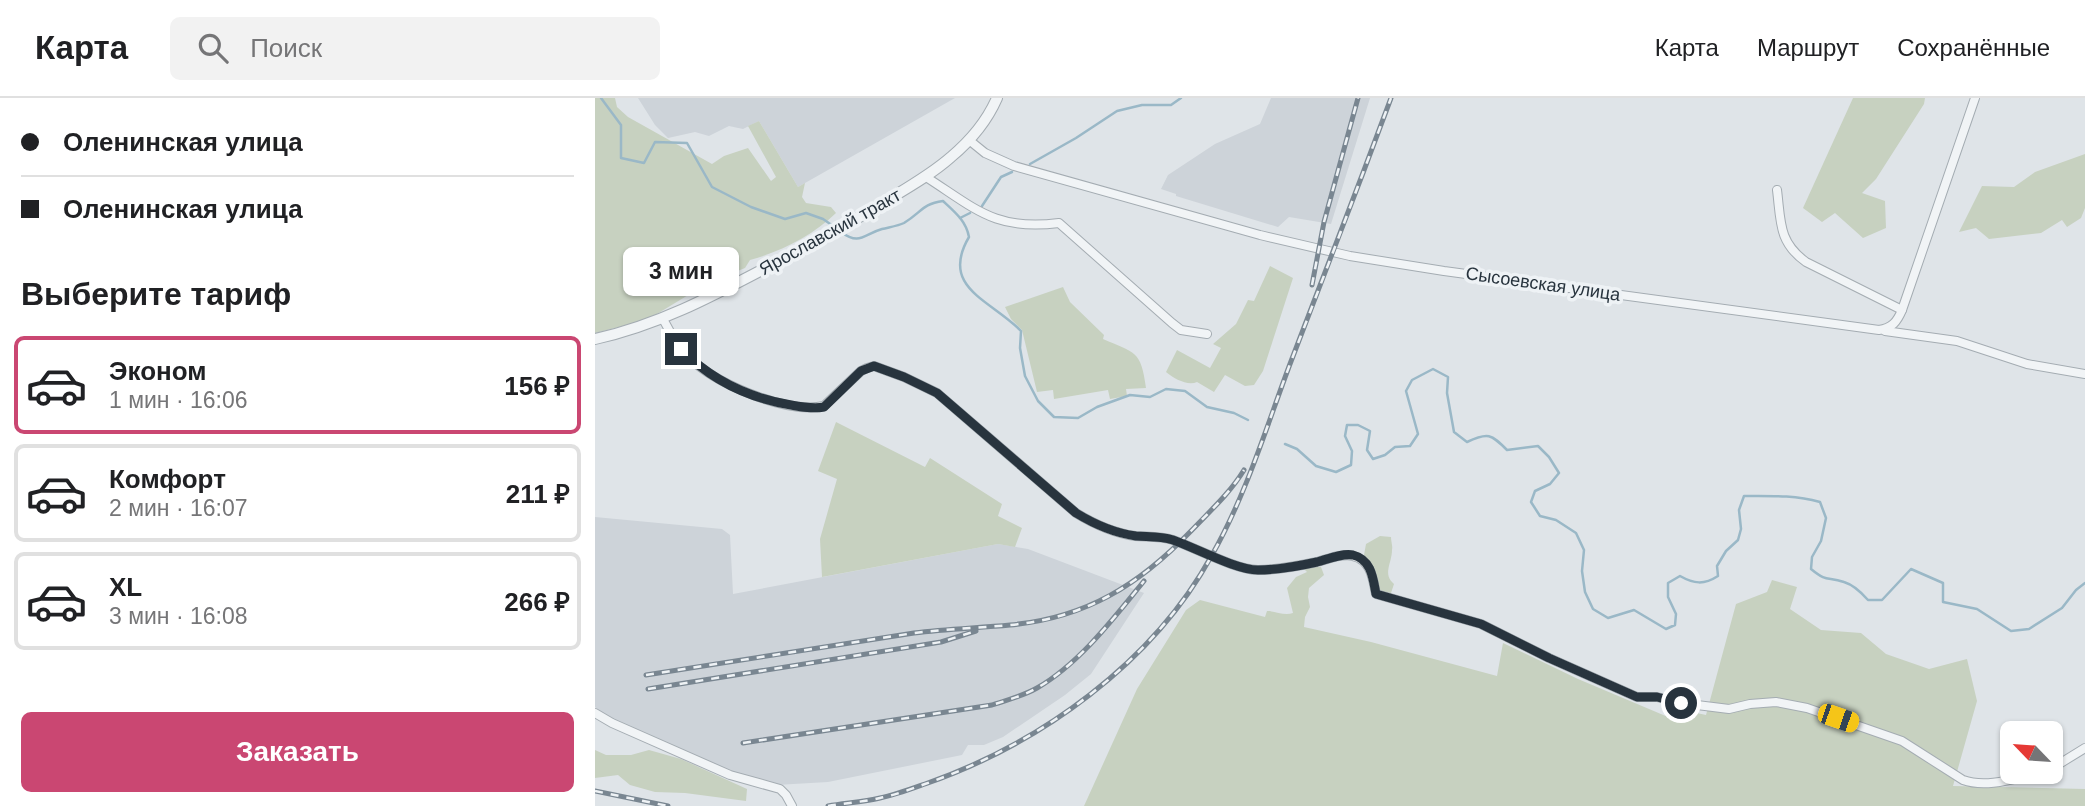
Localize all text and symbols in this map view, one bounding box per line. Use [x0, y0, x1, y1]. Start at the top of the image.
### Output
search box [170, 17, 660, 80]
text: Карта [35, 29, 128, 66]
icon: search [194, 29, 232, 67]
text: Поиск [250, 33, 322, 63]
text: Карта [1655, 34, 1719, 61]
text: Маршрут [1757, 34, 1859, 61]
text: Сохранённые [1897, 34, 2050, 61]
text: Оленинская улица [63, 127, 303, 157]
street label: Ярославский тракт [756, 185, 904, 279]
text: Оленинская улица [63, 194, 303, 224]
callout: 3 мин [623, 247, 739, 296]
text: 3 мин [649, 258, 713, 284]
street label: Сысоевская улица [1464, 263, 1623, 305]
text: Выберите тариф [21, 276, 291, 312]
route end [665, 333, 697, 365]
icon: car [25, 354, 88, 417]
text: Эконом [109, 356, 207, 386]
text: 156 ₽ [504, 371, 570, 401]
text: 1 мин · 16:06 [109, 387, 248, 413]
icon: car [25, 462, 88, 525]
text: Комфорт [109, 464, 226, 494]
text: 211 ₽ [506, 479, 570, 509]
text: 2 мин · 16:07 [109, 495, 248, 521]
icon: car [25, 570, 88, 633]
text: XL [109, 572, 142, 602]
text: 266 ₽ [504, 587, 570, 617]
text: 3 мин · 16:08 [109, 603, 248, 629]
route start [1665, 687, 1697, 719]
car [1815, 701, 1862, 735]
button: Заказать [21, 712, 574, 792]
north arrow [2000, 721, 2063, 784]
map controls [2000, 721, 2063, 784]

